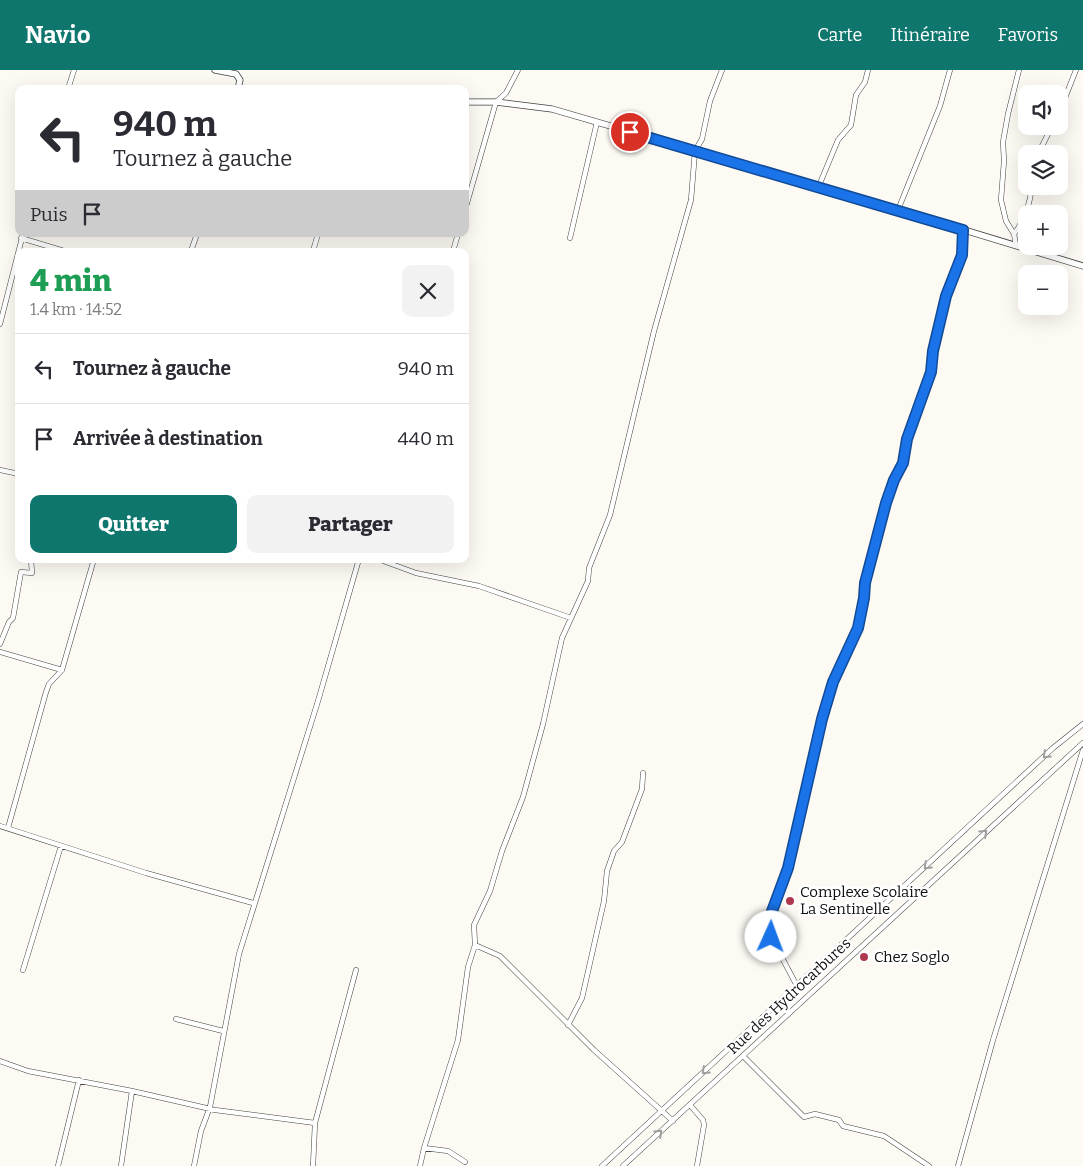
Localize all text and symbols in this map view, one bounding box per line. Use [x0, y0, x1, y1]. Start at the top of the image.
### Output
text: Navio [25, 21, 91, 49]
text: Carte [817, 24, 862, 46]
text: Itinéraire [890, 24, 970, 46]
text: Favoris [998, 24, 1058, 46]
map controls [1018, 85, 1068, 315]
button: sound [1018, 85, 1068, 135]
text: 940 m [113, 103, 217, 145]
icon: left [30, 105, 95, 170]
pin [609, 111, 651, 153]
icon: arrive [616, 118, 644, 146]
text: Tournez à gauche [113, 145, 292, 172]
button: layers [1018, 145, 1068, 195]
icon: arrive [78, 200, 106, 228]
text: Puis [30, 203, 68, 226]
button: + [1018, 205, 1068, 255]
text: 4 min [30, 263, 112, 299]
button: close [402, 265, 454, 317]
button: − [1018, 265, 1068, 315]
text: 1.4 km · 14:52 [30, 300, 122, 319]
icon: left [30, 355, 58, 383]
text: Tournez à gauche [73, 357, 231, 380]
text: 940 m [398, 357, 454, 380]
icon: arrive [30, 425, 58, 453]
text: Arrivée à destination [73, 427, 263, 450]
text: 440 m [398, 427, 454, 450]
button: Quitter [30, 495, 237, 553]
button: Partager [247, 495, 454, 553]
one-way arrow [1042, 749, 1051, 758]
one-way arrow [979, 829, 988, 838]
one-way arrow [923, 860, 932, 869]
place label: Complexe Scolaire La Sentinelle [800, 883, 928, 918]
marker: Complexe Scolaire La Sentinelle [784, 895, 796, 907]
position arrow [744, 910, 796, 962]
street label: Rue des Hydrocarbures [724, 934, 854, 1058]
place label: Chez Soglo [874, 948, 950, 966]
marker: Chez Soglo [858, 951, 870, 963]
one-way arrow [701, 1065, 710, 1074]
one-way arrow [654, 1130, 663, 1139]

